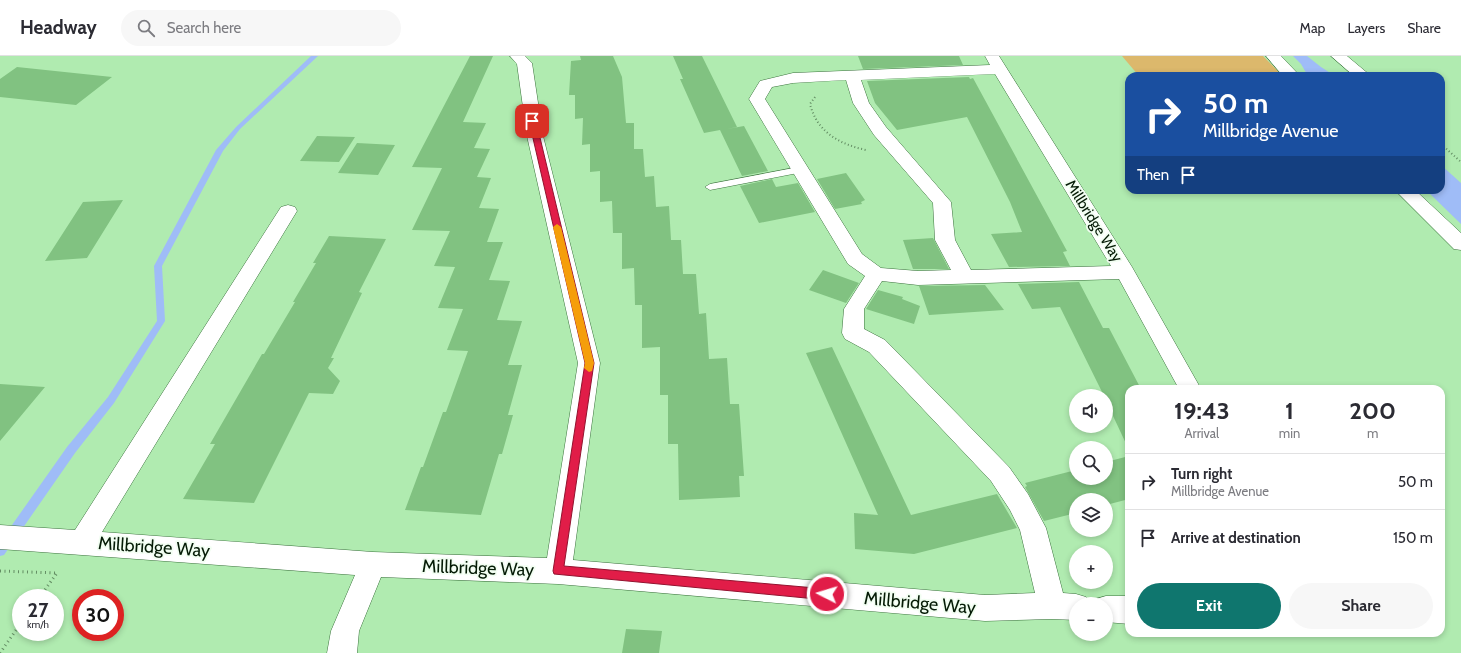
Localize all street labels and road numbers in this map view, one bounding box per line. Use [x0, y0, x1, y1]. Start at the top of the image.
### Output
street label: Millbridge Way [1062, 177, 1127, 266]
street label: Millbridge Way [97, 532, 211, 562]
street label: Millbridge Way [422, 555, 534, 581]
street label: Millbridge Way [863, 587, 977, 619]

